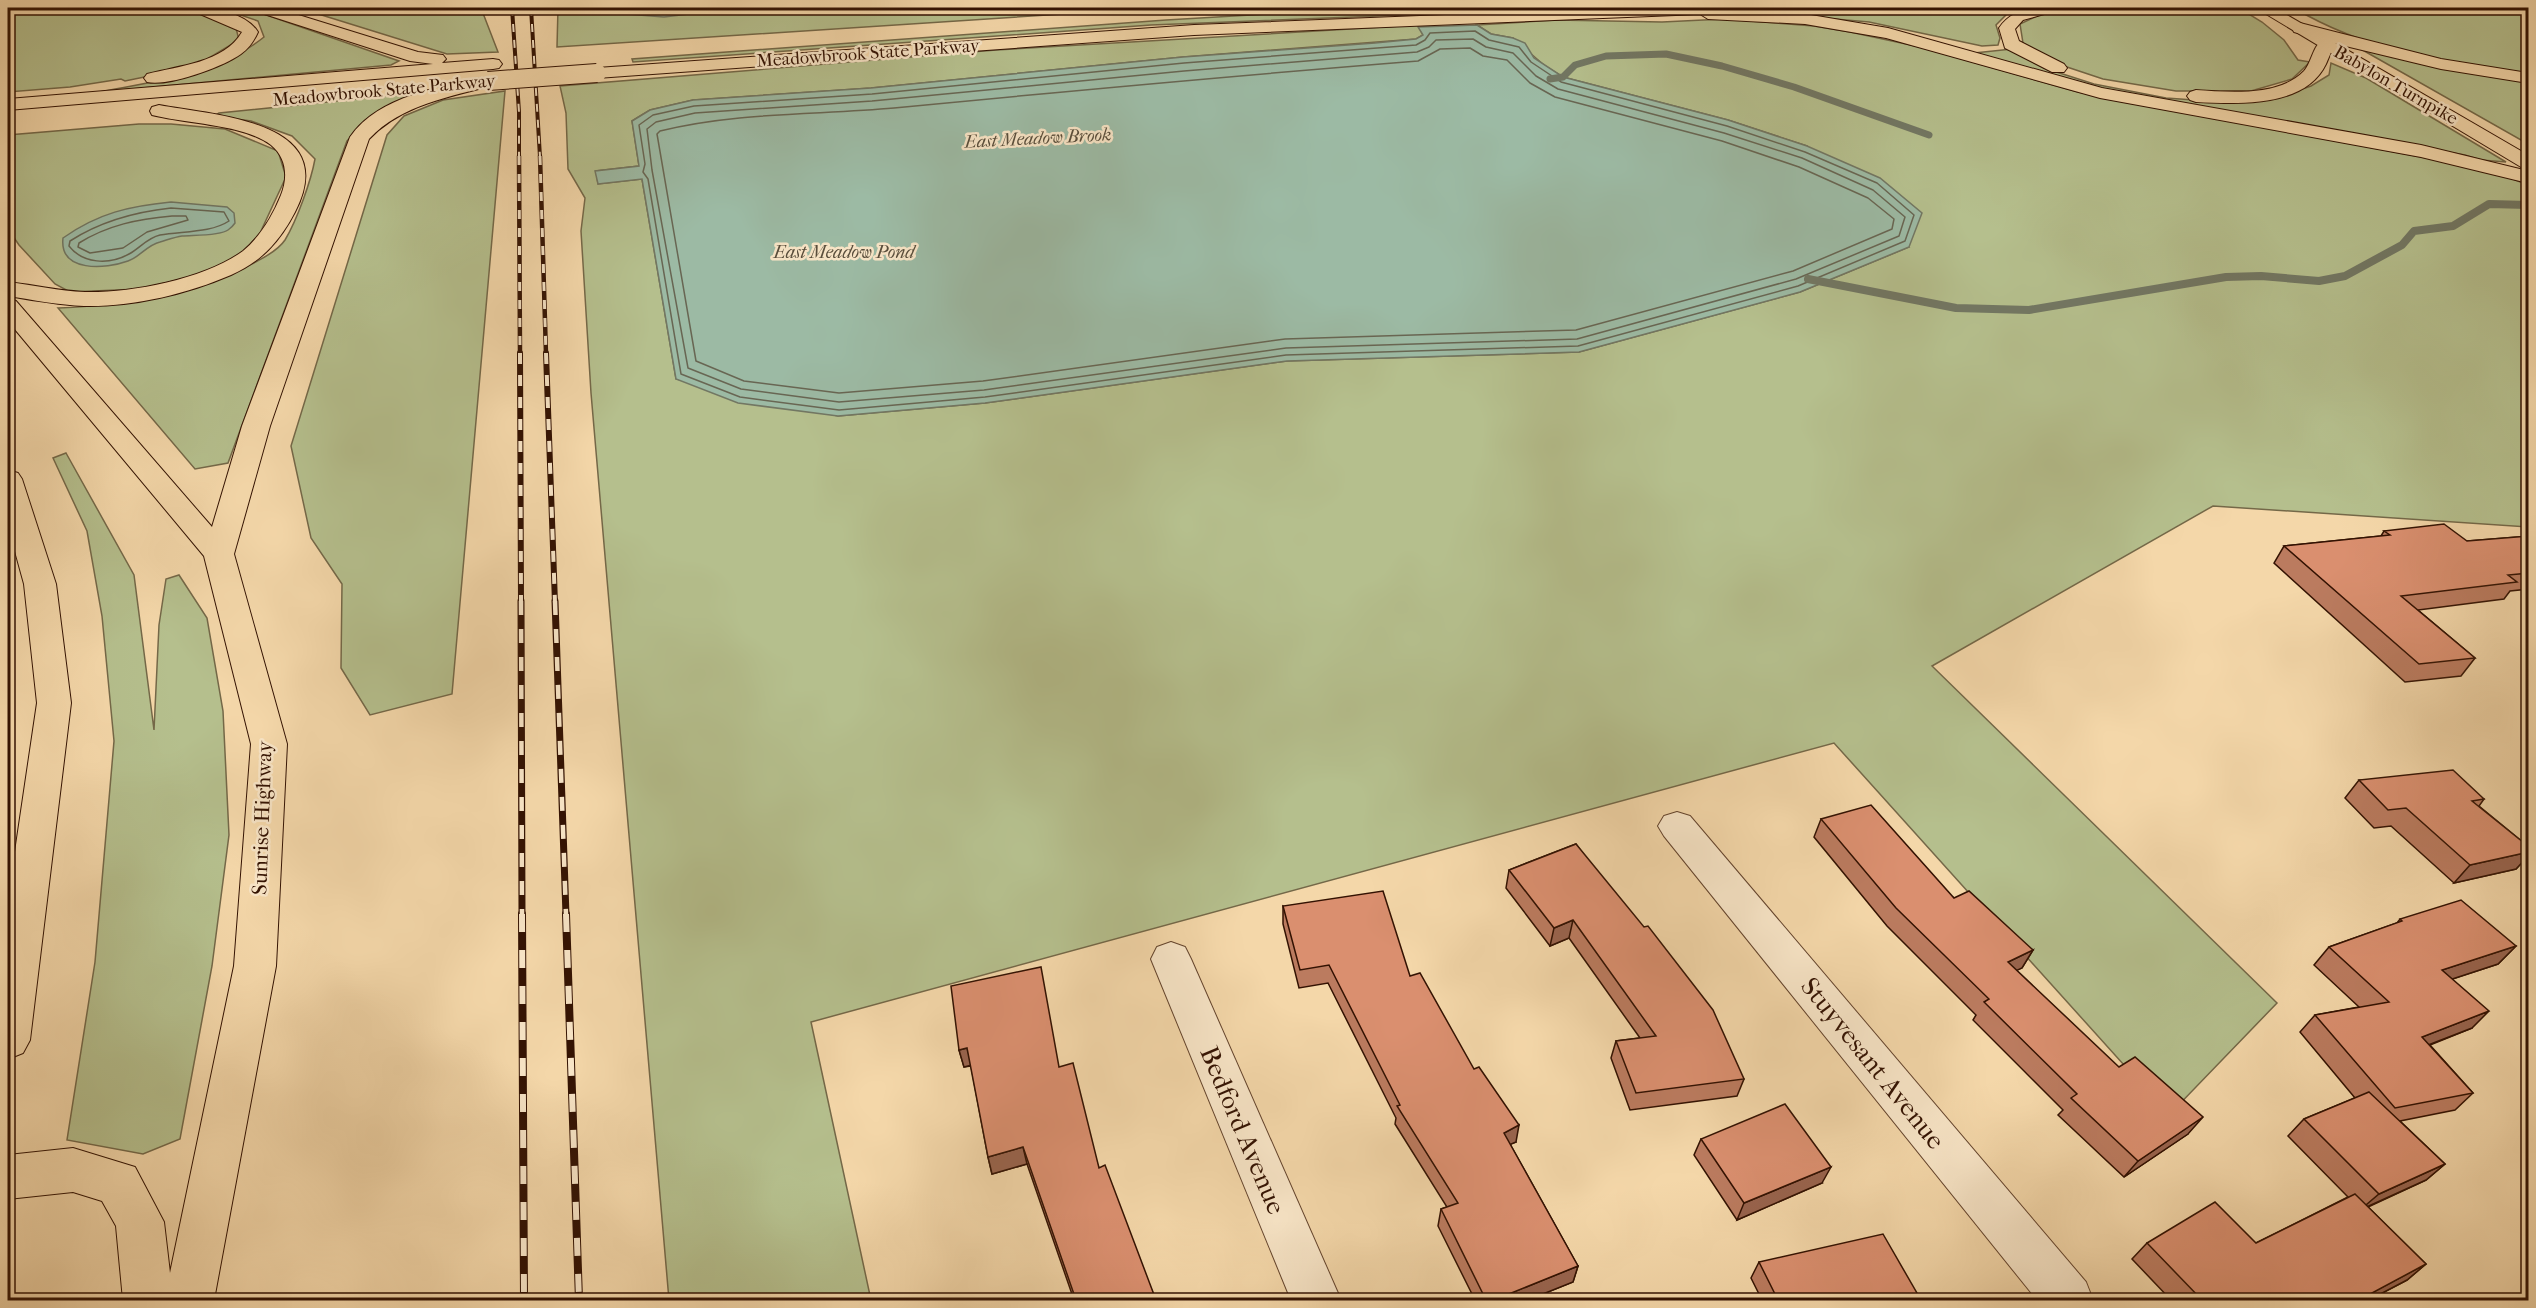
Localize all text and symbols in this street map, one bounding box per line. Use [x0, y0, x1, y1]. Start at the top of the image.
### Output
street label: Meadowbrook State Parkway [756, 35, 982, 72]
street label: Babylon Turnpike [2330, 41, 2461, 129]
street label: Meadowbrook State Parkway [272, 70, 498, 111]
water label: East Meadow Brook [963, 124, 1112, 153]
water label: East Meadow Pond [773, 242, 917, 263]
street label: Sunrise Highway [247, 740, 277, 895]
street label: Stuyvesant Avenue [1794, 971, 1951, 1155]
street label: Bedford Avenue [1193, 1042, 1292, 1219]

